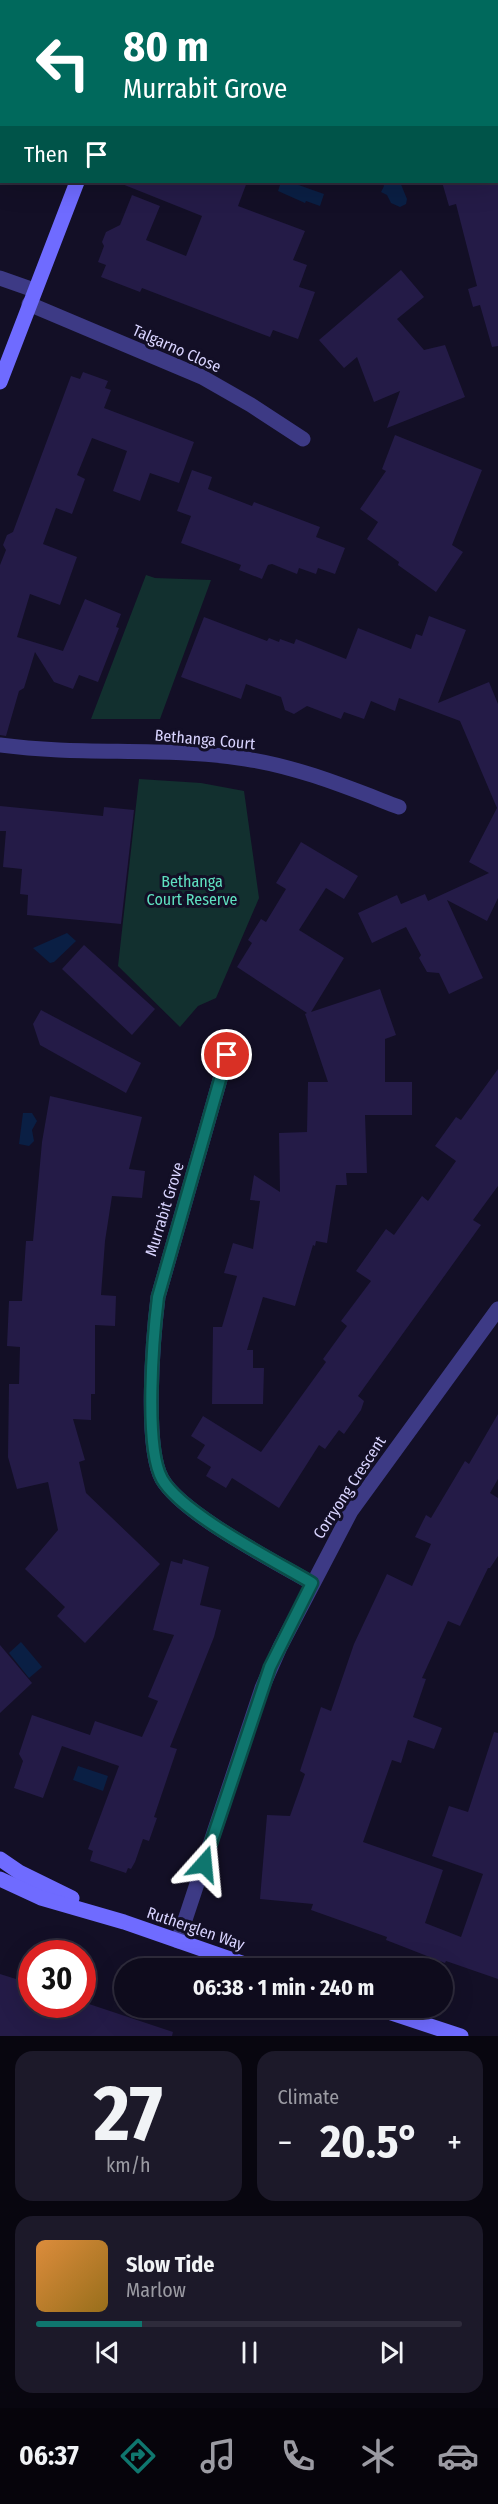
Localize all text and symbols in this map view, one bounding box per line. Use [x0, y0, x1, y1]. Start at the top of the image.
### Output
text: 80 m [123, 22, 209, 72]
icon: left [24, 24, 102, 102]
text: Murrabit Grove [123, 73, 287, 105]
icon: arrive [80, 138, 113, 171]
text: Then [24, 141, 68, 168]
street label: Talgarno Close [130, 320, 224, 376]
street label: Bethanga Court [154, 726, 257, 753]
park label: Bethanga Court Reserve [147, 872, 238, 909]
pin [201, 1029, 252, 1080]
icon: arrive [210, 1038, 243, 1071]
street label: Murrabit Grove [141, 1160, 188, 1259]
street label: Corryong Crescent [309, 1432, 390, 1542]
position arrow [172, 1832, 236, 1896]
street label: Rutherglen Way [145, 1903, 248, 1954]
speed limit sign: 30 [18, 1940, 96, 2018]
text: 06:38 · 1 min · 240 m [193, 1974, 374, 2001]
text: 27 [94, 2067, 163, 2161]
text: Climate [278, 2085, 339, 2109]
text: 20.5° [320, 2115, 419, 2169]
text: − [278, 2123, 292, 2163]
text: + [447, 2123, 462, 2163]
text: km/h [106, 2153, 151, 2177]
text: Slow Tide [126, 2251, 214, 2278]
text: Marlow [126, 2278, 186, 2302]
icon: previous [91, 2336, 124, 2369]
icon: pause [233, 2336, 266, 2369]
icon: next [375, 2336, 408, 2369]
icon: directions [117, 2435, 159, 2477]
icon: music [197, 2435, 239, 2477]
icon: phone [277, 2435, 319, 2477]
icon: climate [357, 2435, 399, 2477]
icon: car [437, 2435, 479, 2477]
text: 06:37 [19, 2440, 79, 2472]

